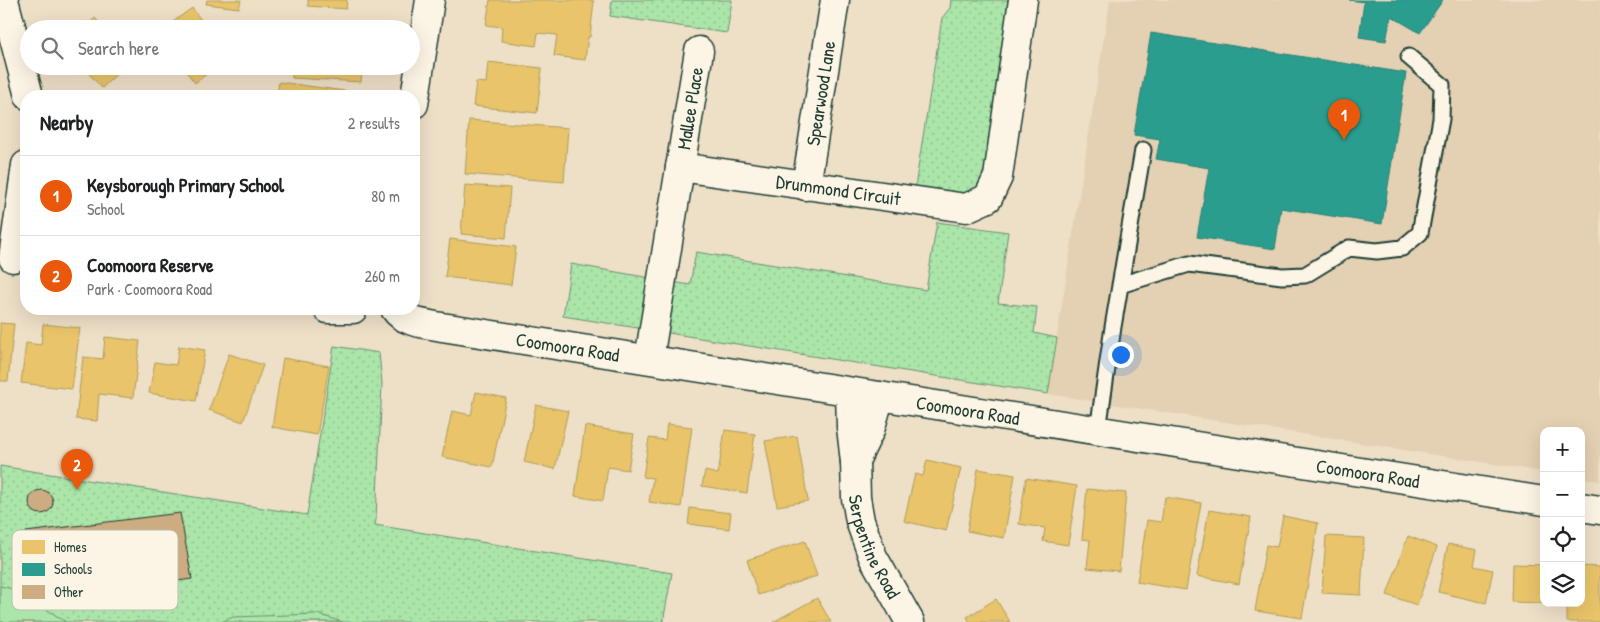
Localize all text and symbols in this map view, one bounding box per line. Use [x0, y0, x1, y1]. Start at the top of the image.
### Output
search box [20, 20, 420, 75]
icon: search [38, 34, 66, 62]
text: Search here [78, 35, 159, 61]
street label: Spearwood Lane [799, 38, 842, 147]
street label: Mallee Place [670, 65, 709, 151]
pin: 1 [1328, 99, 1360, 140]
text: Nearby [40, 108, 93, 137]
text: 2 results [348, 112, 400, 134]
street label: Drummond Circuit [774, 168, 903, 212]
text: Keysborough Primary School [87, 172, 284, 198]
text: 1 [53, 185, 59, 207]
text: 80 m [371, 185, 400, 207]
text: School [87, 198, 124, 220]
text: Coomoora Reserve [87, 252, 214, 278]
text: 2 [52, 265, 60, 287]
text: 260 m [364, 265, 400, 287]
text: Park · Coomoora Road [87, 278, 212, 300]
street label: Coomoora Road [514, 326, 622, 368]
your location [1108, 342, 1134, 368]
street label: Coomoora Road [914, 389, 1022, 431]
map controls [1540, 427, 1585, 607]
button: + [1540, 427, 1585, 472]
pin: 2 [61, 449, 93, 490]
street label: Coomoora Road [1314, 452, 1422, 494]
button: − [1540, 472, 1585, 517]
street label: Serpentine Road [843, 493, 907, 604]
button: locate [1540, 517, 1585, 562]
legend [12, 530, 178, 610]
text: Homes [54, 537, 87, 556]
text: Schools [54, 559, 92, 578]
button: layers [1540, 562, 1585, 607]
text: Other [54, 582, 84, 601]

